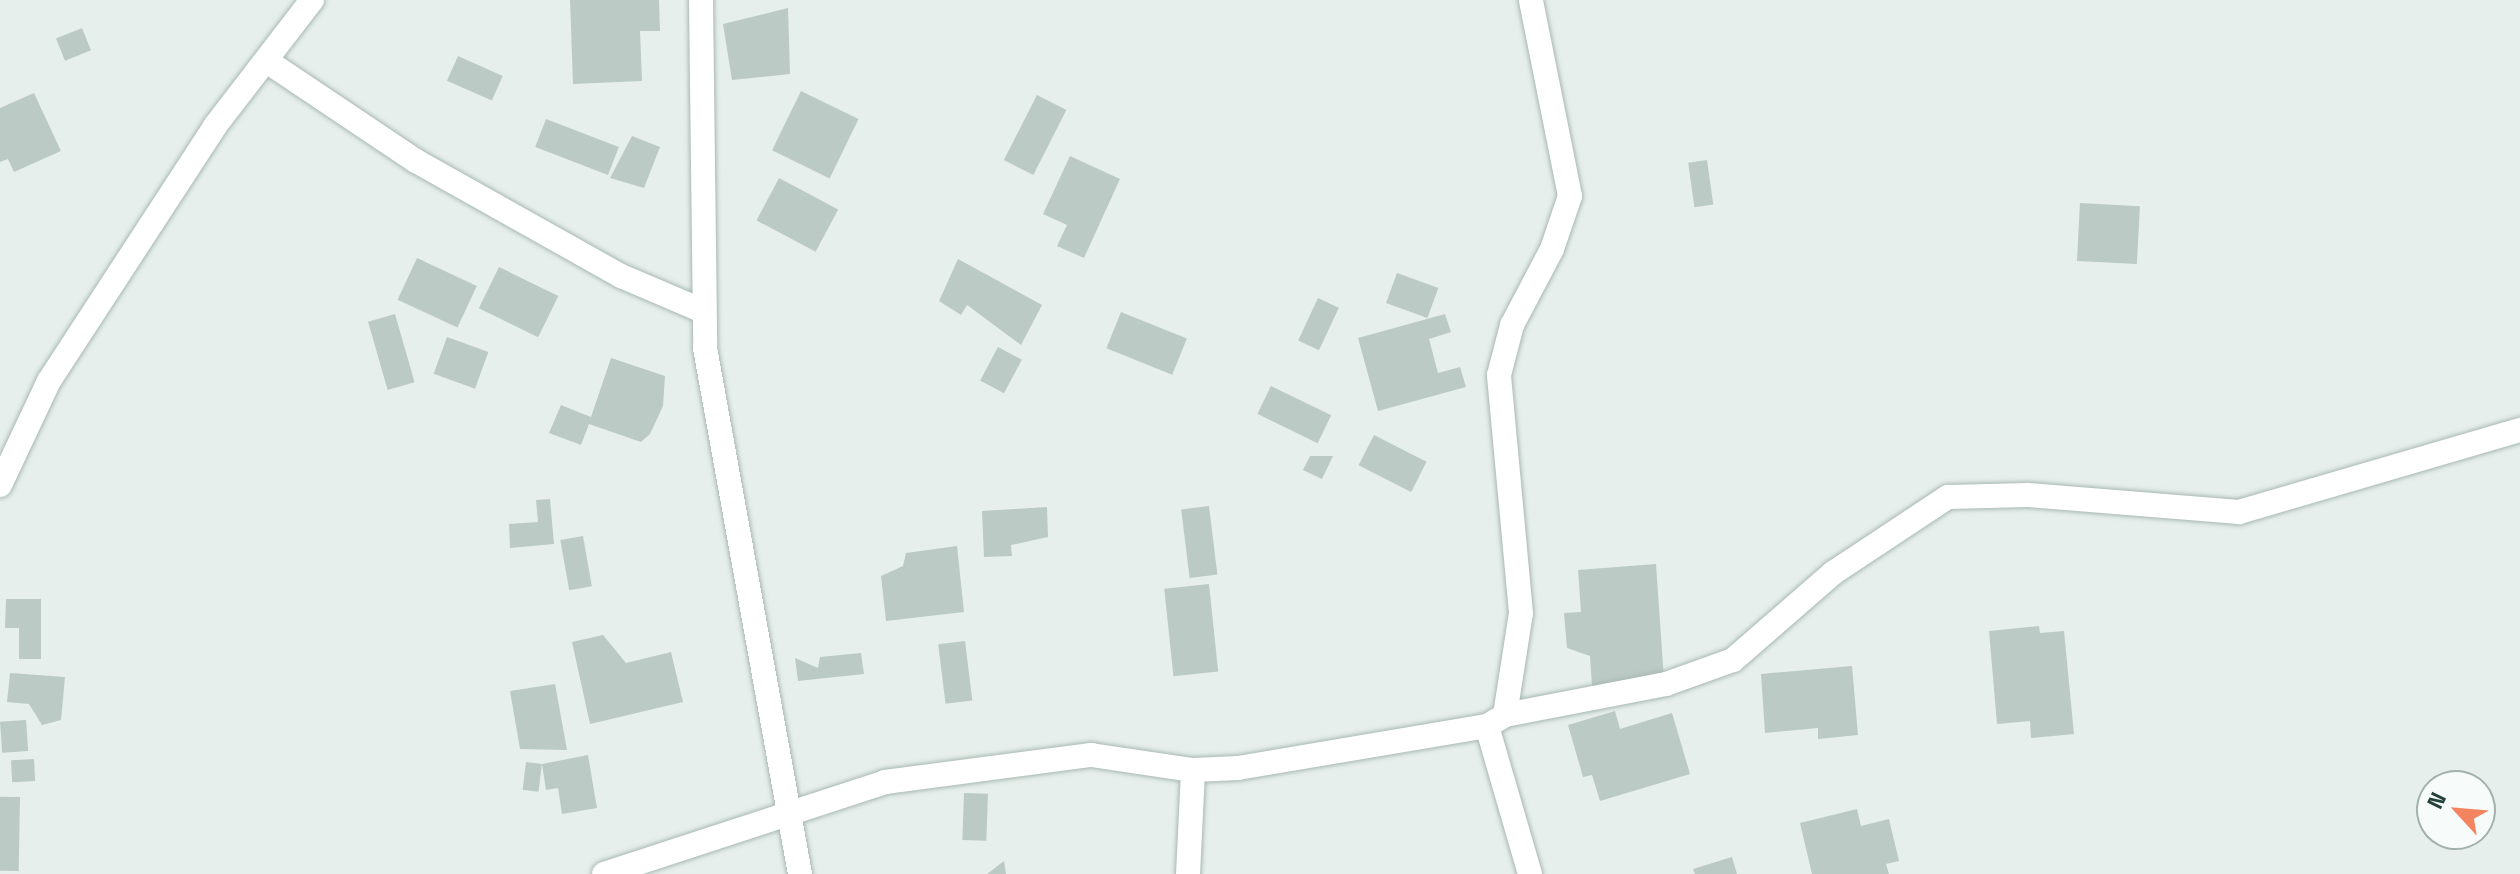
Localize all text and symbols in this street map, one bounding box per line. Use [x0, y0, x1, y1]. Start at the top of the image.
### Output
north arrow [2416, 770, 2496, 850]
text: N [2420, 788, 2452, 813]

